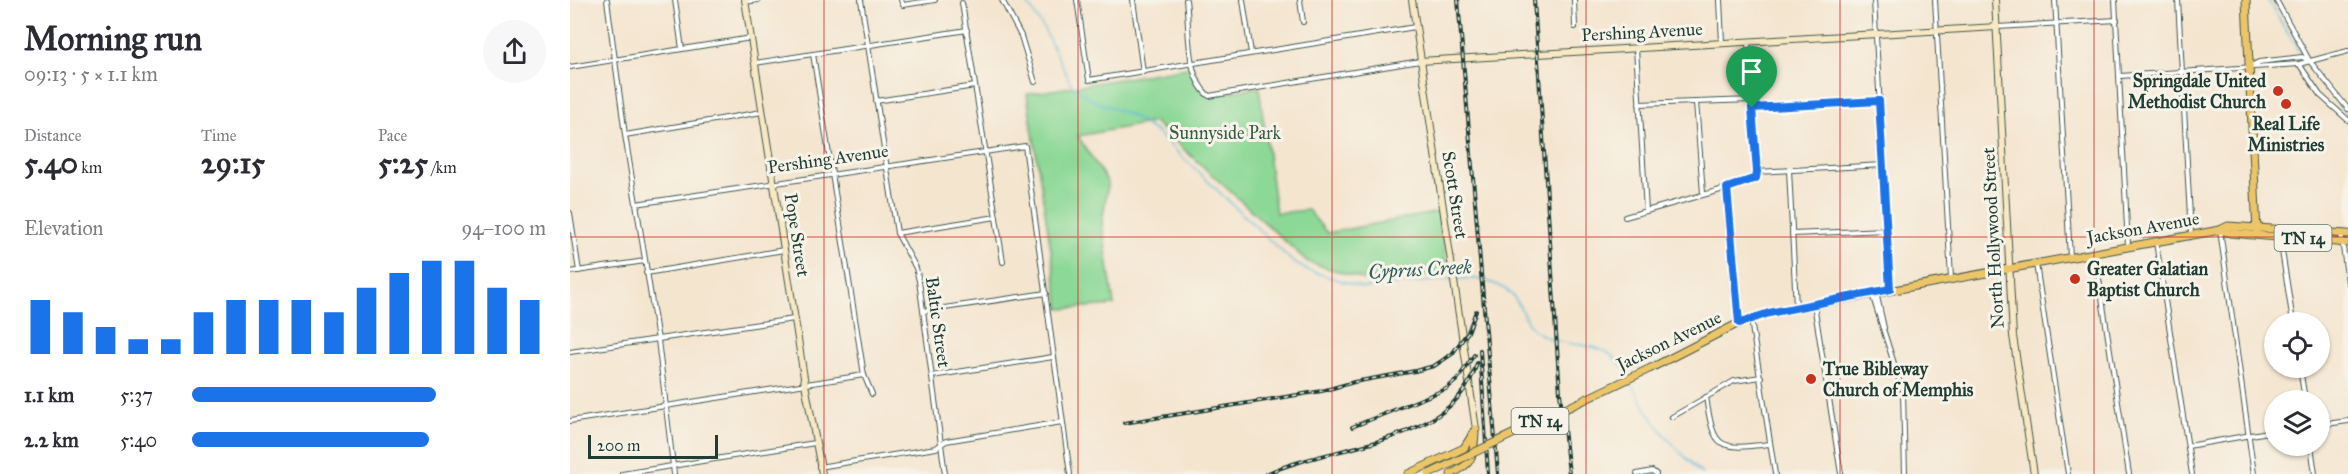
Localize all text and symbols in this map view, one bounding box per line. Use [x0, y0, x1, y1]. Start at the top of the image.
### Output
street label: Pershing Avenue [1581, 18, 1703, 47]
text: Morning run [24, 19, 202, 59]
button: share [483, 20, 546, 83]
pin [1726, 46, 1777, 108]
icon: arrive [1735, 55, 1768, 88]
text: 09:13 · 5 × 1.1 km [24, 62, 158, 86]
place label: Springdale United Methodist Church [2128, 70, 2267, 113]
marker: Springdale United Methodist Church [2271, 84, 2285, 98]
marker: Real Life Ministries [2279, 97, 2293, 111]
place label: Real Life Ministries [2248, 113, 2325, 156]
park label: Sunnyside Park [1169, 122, 1282, 144]
text: Distance [24, 126, 81, 145]
text: Time [201, 126, 236, 145]
text: Pace [378, 126, 407, 145]
street label: Pershing Avenue [766, 140, 890, 179]
text: 5.40 [24, 145, 78, 181]
text: 29:15 [201, 145, 265, 181]
text: 5:25 [378, 145, 428, 181]
street label: North Hollywood Street [1977, 146, 2009, 329]
street label: Scott Street [1437, 150, 1473, 241]
text: km [78, 158, 102, 177]
text: /km [428, 158, 457, 177]
street label: Pope Street [780, 192, 815, 279]
street label: Jackson Avenue [2083, 207, 2201, 250]
text: Elevation [24, 216, 103, 240]
text: 94–100 m [461, 216, 546, 240]
road number: TN 14 [2274, 225, 2332, 251]
water label: Cyprus Creek [1368, 254, 1473, 285]
place label: Greater Galatian Baptist Church [2087, 258, 2209, 302]
marker: Greater Galatian Baptist Church [2068, 272, 2082, 286]
street label: Baltic Street [921, 275, 955, 370]
street label: Jackson Avenue [1611, 306, 1725, 378]
map controls [2264, 312, 2330, 456]
button: locate [2264, 312, 2330, 378]
place label: True Bibleway Church of Memphis [1822, 358, 1974, 402]
marker: True Bibleway Church of Memphis [1804, 372, 1818, 386]
text: 1.1 km [24, 383, 74, 407]
text: 5:37 [120, 383, 153, 407]
button: layers [2264, 390, 2330, 456]
road number: TN 14 [1512, 408, 1568, 434]
text: 2.2 km [24, 428, 79, 452]
text: 5:40 [120, 428, 157, 452]
scale bar [588, 432, 718, 460]
text: 200 m [597, 436, 640, 455]

